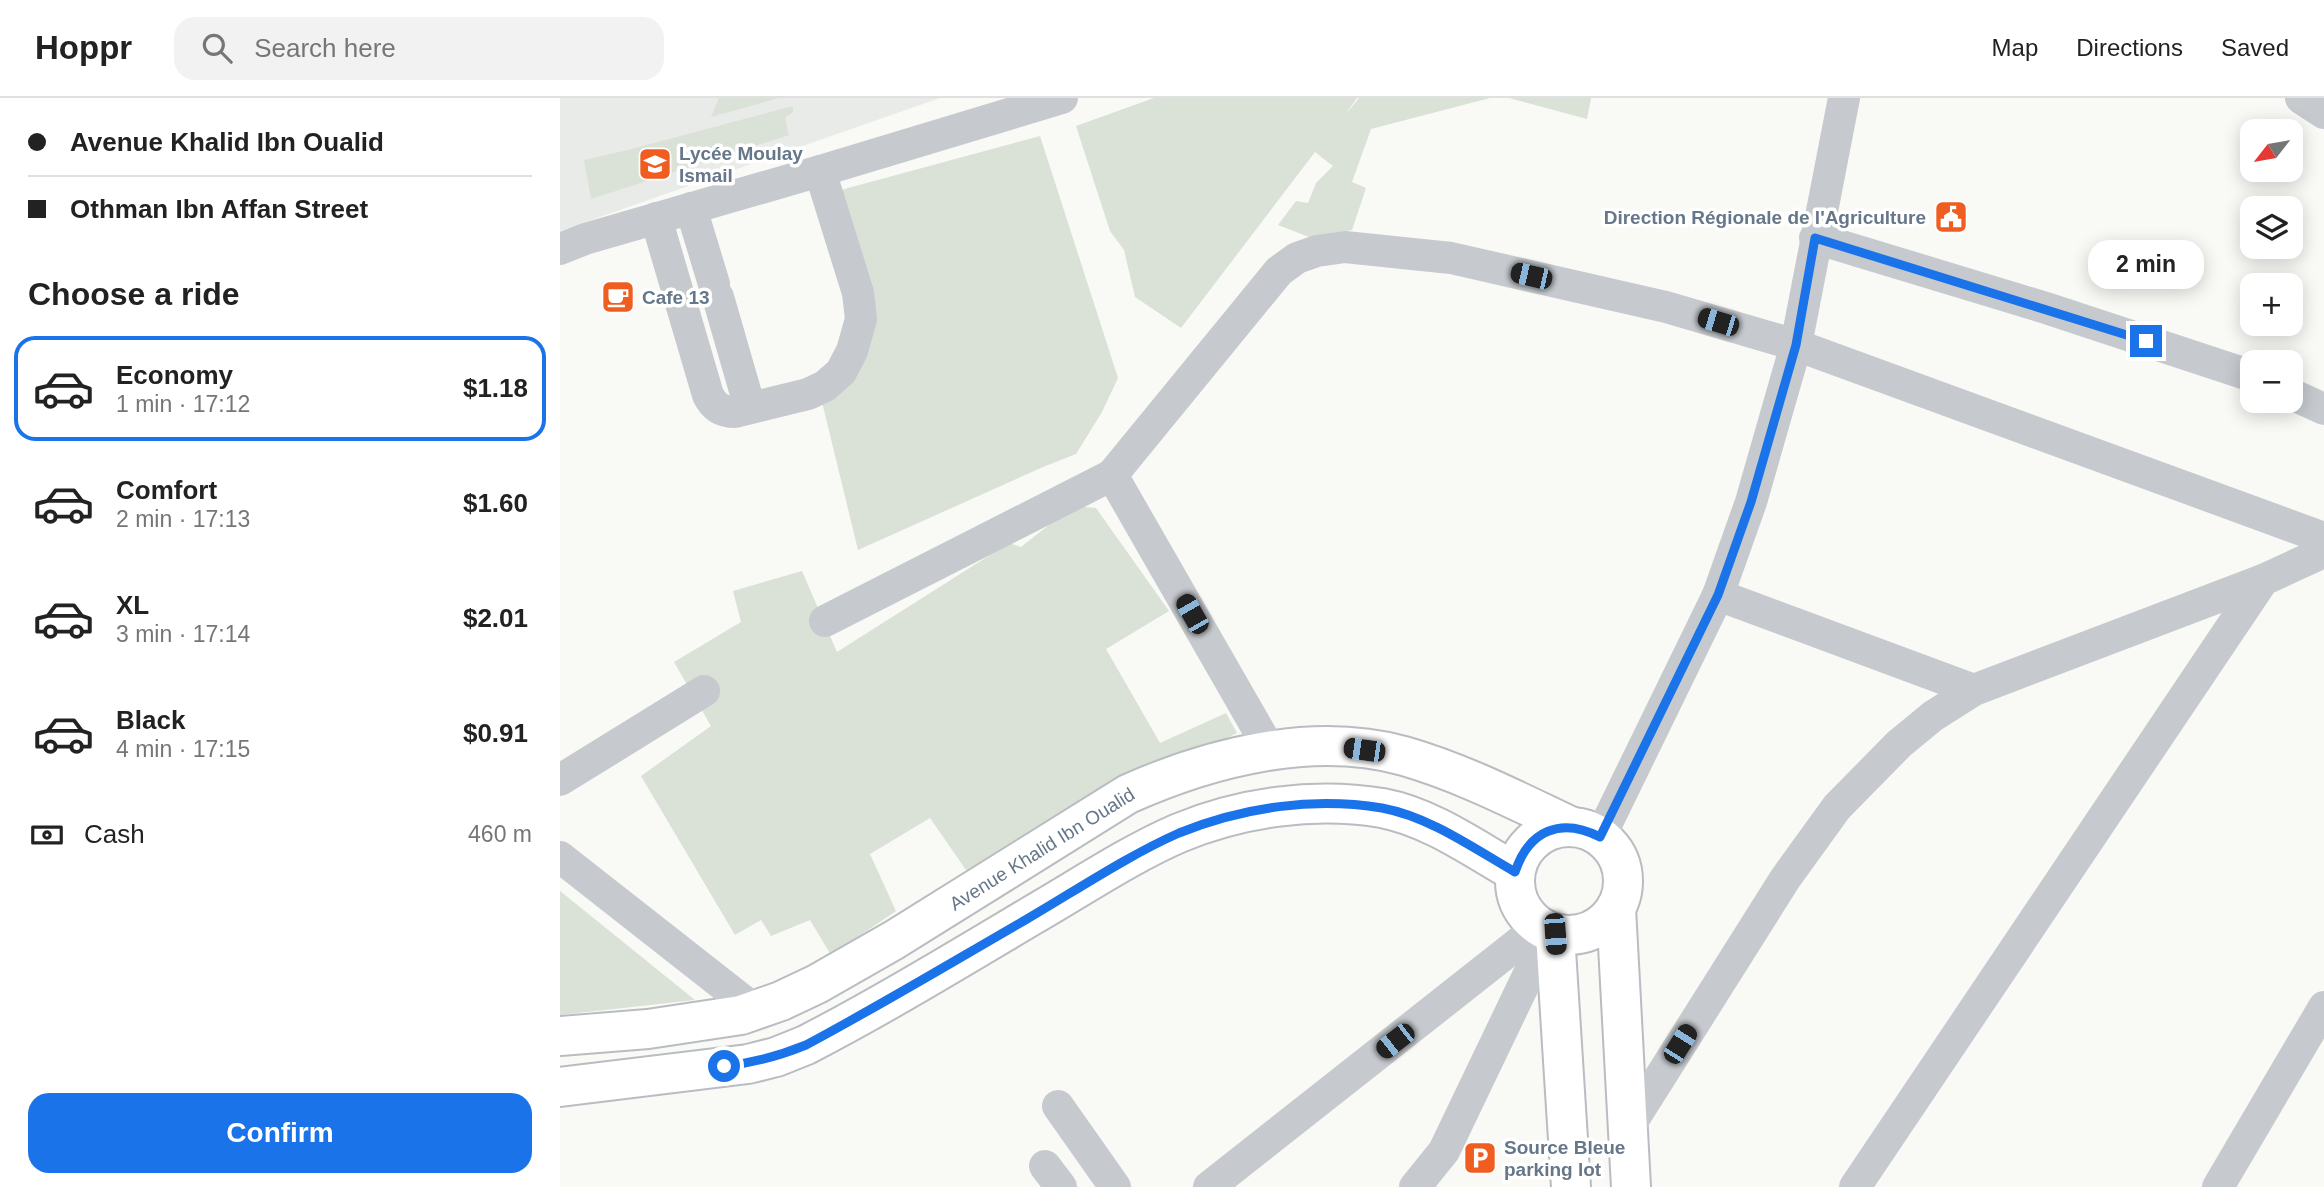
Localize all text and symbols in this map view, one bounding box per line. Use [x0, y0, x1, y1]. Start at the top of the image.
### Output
search box [174, 17, 664, 80]
text: Hoppr [35, 29, 132, 66]
icon: search [198, 29, 236, 67]
text: Search here [254, 33, 396, 63]
text: Map [1992, 34, 2038, 61]
text: Directions [2076, 34, 2183, 61]
text: Saved [2221, 34, 2289, 61]
north arrow [2240, 119, 2303, 182]
map controls [2240, 119, 2303, 413]
text: Avenue Khalid Ibn Oualid [70, 127, 384, 157]
place label: Lycée Moulay Ismail [679, 143, 803, 186]
school or university icon: Lycée Moulay Ismail [636, 145, 674, 183]
text: Othman Ibn Affan Street [70, 194, 368, 224]
button: layers [2240, 196, 2303, 259]
public building icon: Direction Régionale de l'Agriculture [1932, 198, 1970, 236]
place label: Direction Régionale de l'Agriculture [1604, 207, 1926, 228]
callout: 2 min [2088, 240, 2204, 288]
text: 2 min [2116, 251, 2176, 277]
car [1509, 261, 1554, 291]
button: + [2240, 273, 2303, 336]
text: Choose a ride [28, 276, 240, 312]
cafe icon: Cafe 13 [599, 278, 637, 316]
place label: Cafe 13 [642, 287, 710, 308]
car [1695, 306, 1742, 338]
route end [2130, 325, 2162, 357]
button: − [2240, 350, 2303, 413]
icon: car [32, 357, 95, 420]
text: Economy [116, 360, 233, 390]
text: $1.18 [463, 373, 528, 403]
text: 1 min · 17:12 [116, 391, 250, 417]
icon: car [32, 472, 95, 535]
text: Comfort [116, 475, 217, 505]
text: $1.60 [463, 488, 528, 518]
text: 2 min · 17:13 [116, 506, 250, 532]
icon: car [32, 587, 95, 650]
text: XL [116, 590, 149, 620]
car [1173, 591, 1212, 637]
text: $2.01 [463, 603, 528, 633]
text: 3 min · 17:14 [116, 621, 250, 647]
icon: car [32, 702, 95, 765]
text: Black [116, 705, 185, 735]
text: $0.91 [463, 718, 528, 748]
text: 4 min · 17:15 [116, 736, 250, 762]
car [1342, 737, 1387, 763]
street label: Avenue Khalid Ibn Oualid [946, 783, 1138, 915]
icon: cash [28, 816, 66, 854]
text: Cash [84, 819, 145, 849]
text: 460 m [468, 821, 532, 847]
car [1544, 912, 1567, 956]
car [1372, 1020, 1419, 1062]
car [1660, 1021, 1701, 1067]
route start [708, 1050, 740, 1082]
button: Confirm [28, 1093, 532, 1173]
place label: Source Bleue parking lot [1504, 1137, 1625, 1180]
parking icon: Source Bleue parking lot [1461, 1139, 1499, 1177]

